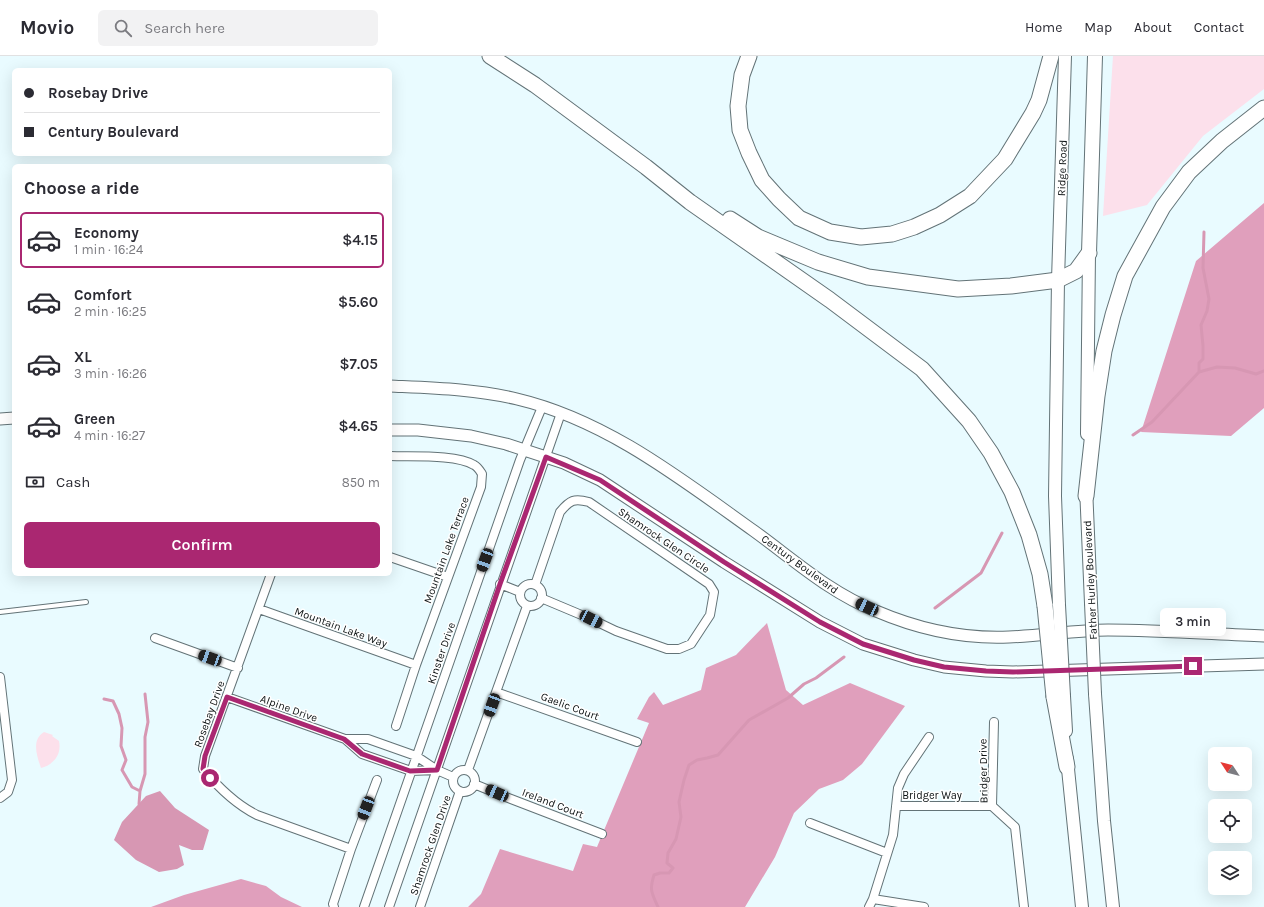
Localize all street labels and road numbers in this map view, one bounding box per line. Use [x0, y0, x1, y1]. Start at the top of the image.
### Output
street label: Ridge Road [1055, 140, 1070, 196]
street label: Mountain Lake Terrace [421, 495, 472, 605]
street label: Shamrock Glen Circle [615, 505, 712, 576]
street label: Father Hurley Boulevard [1081, 520, 1100, 640]
street label: Century Boulevard [759, 532, 841, 597]
street label: Mountain Lake Way [293, 605, 389, 650]
street label: Kinster Drive [425, 620, 458, 686]
street label: Rosebay Drive [191, 679, 228, 749]
street label: Gaelic Court [539, 690, 601, 723]
street label: Alpine Drive [259, 692, 319, 725]
street label: Bridger Drive [976, 738, 991, 803]
street label: Ireland Court [520, 786, 586, 821]
street label: Bridger Way [902, 789, 962, 802]
street label: Shamrock Glen Drive [407, 793, 454, 897]

